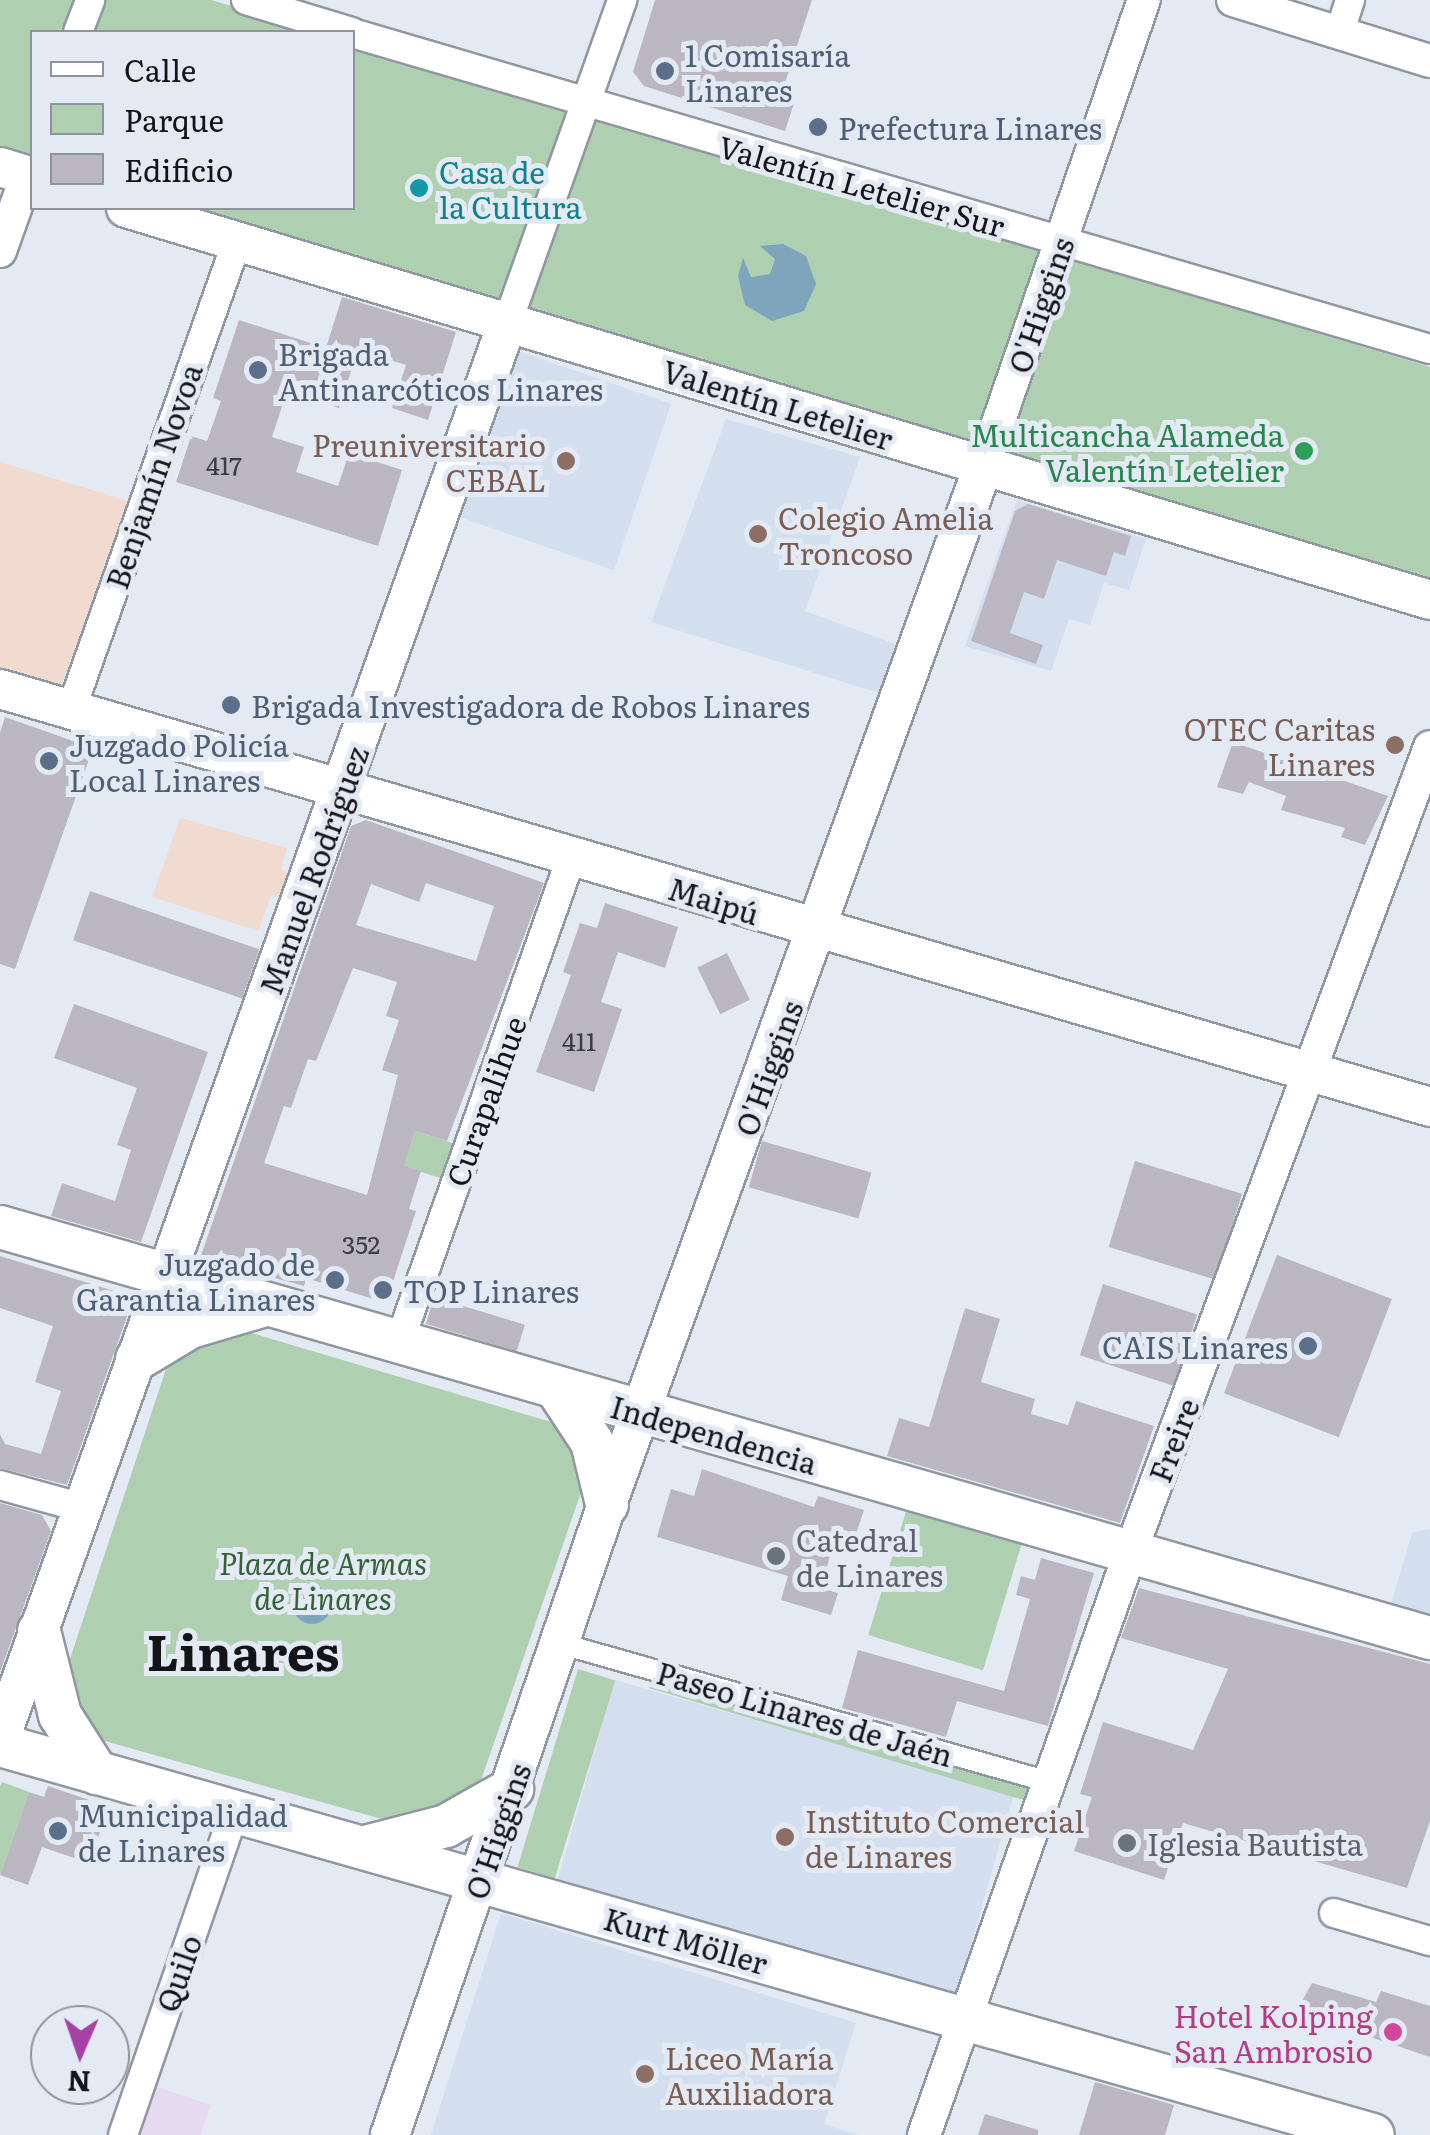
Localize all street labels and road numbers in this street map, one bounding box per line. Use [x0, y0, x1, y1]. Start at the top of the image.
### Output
street label: Valentín Letelier Sur [715, 127, 1009, 243]
street label: O'Higgins [1000, 232, 1080, 378]
street label: Valentín Letelier [658, 352, 898, 456]
street label: Benjamín Novoa [98, 359, 208, 593]
street label: Manuel Rodríguez [251, 741, 375, 999]
street label: Maipú [664, 869, 764, 931]
street label: O'Higgins [727, 996, 809, 1140]
street label: Curapalihue [438, 1011, 532, 1191]
street label: Independencia [607, 1387, 821, 1481]
street label: Freire [1141, 1393, 1205, 1487]
street label: Paseo Linares de Jaén [653, 1653, 957, 1773]
street label: O'Higgins [457, 1758, 537, 1904]
street label: Kurt Möller [600, 1899, 772, 1981]
street label: Quilo [148, 1930, 208, 2016]

